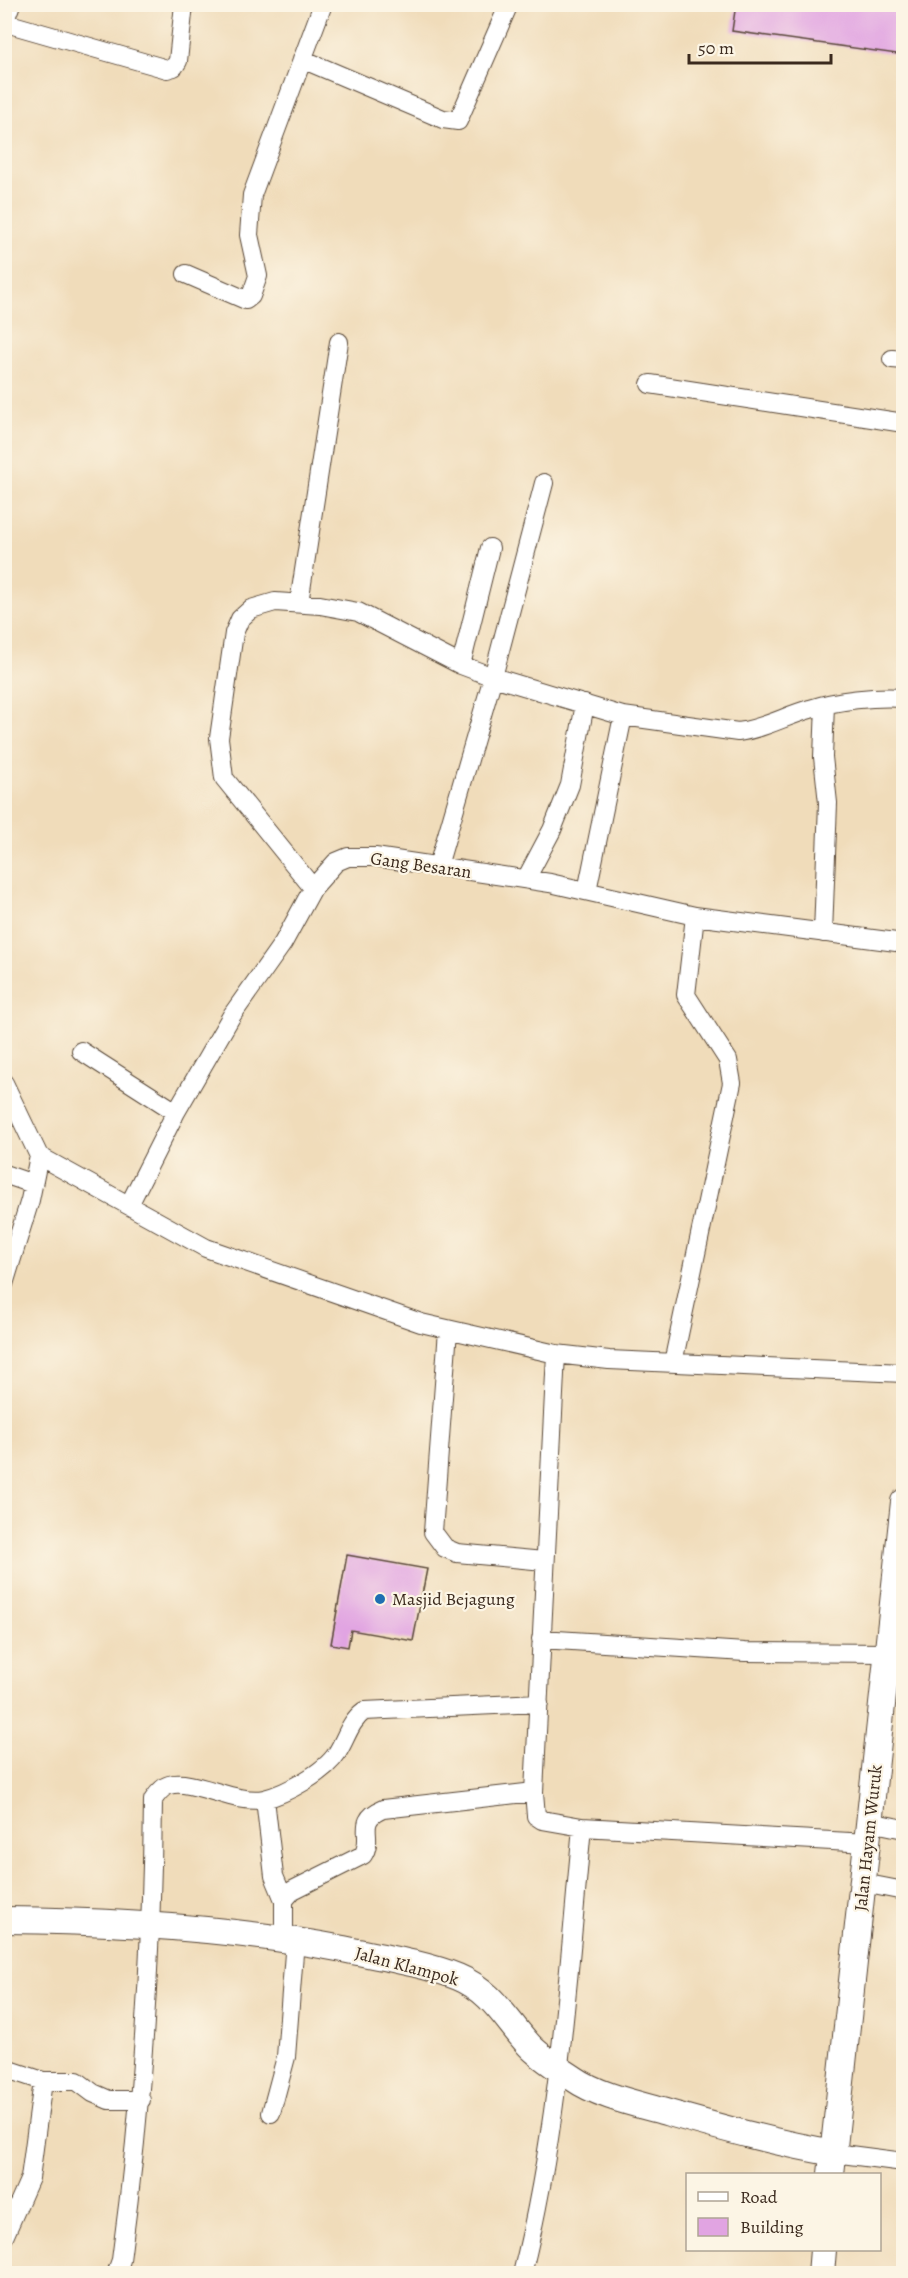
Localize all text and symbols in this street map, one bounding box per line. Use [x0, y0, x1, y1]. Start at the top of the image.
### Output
scale bar [689, 27, 832, 65]
text: 50 m [698, 36, 734, 60]
street label: Gang Besaran [369, 846, 473, 884]
place label: Masjid Bejagung [392, 1587, 515, 1611]
marker: Masjid Bejagung [373, 1592, 387, 1606]
street label: Jalan Hayam Wuruk [848, 1763, 888, 1912]
street label: Jalan Klampok [352, 1941, 462, 1991]
legend [686, 2173, 881, 2251]
text: Road [740, 2185, 778, 2209]
text: Building [740, 2215, 804, 2239]

